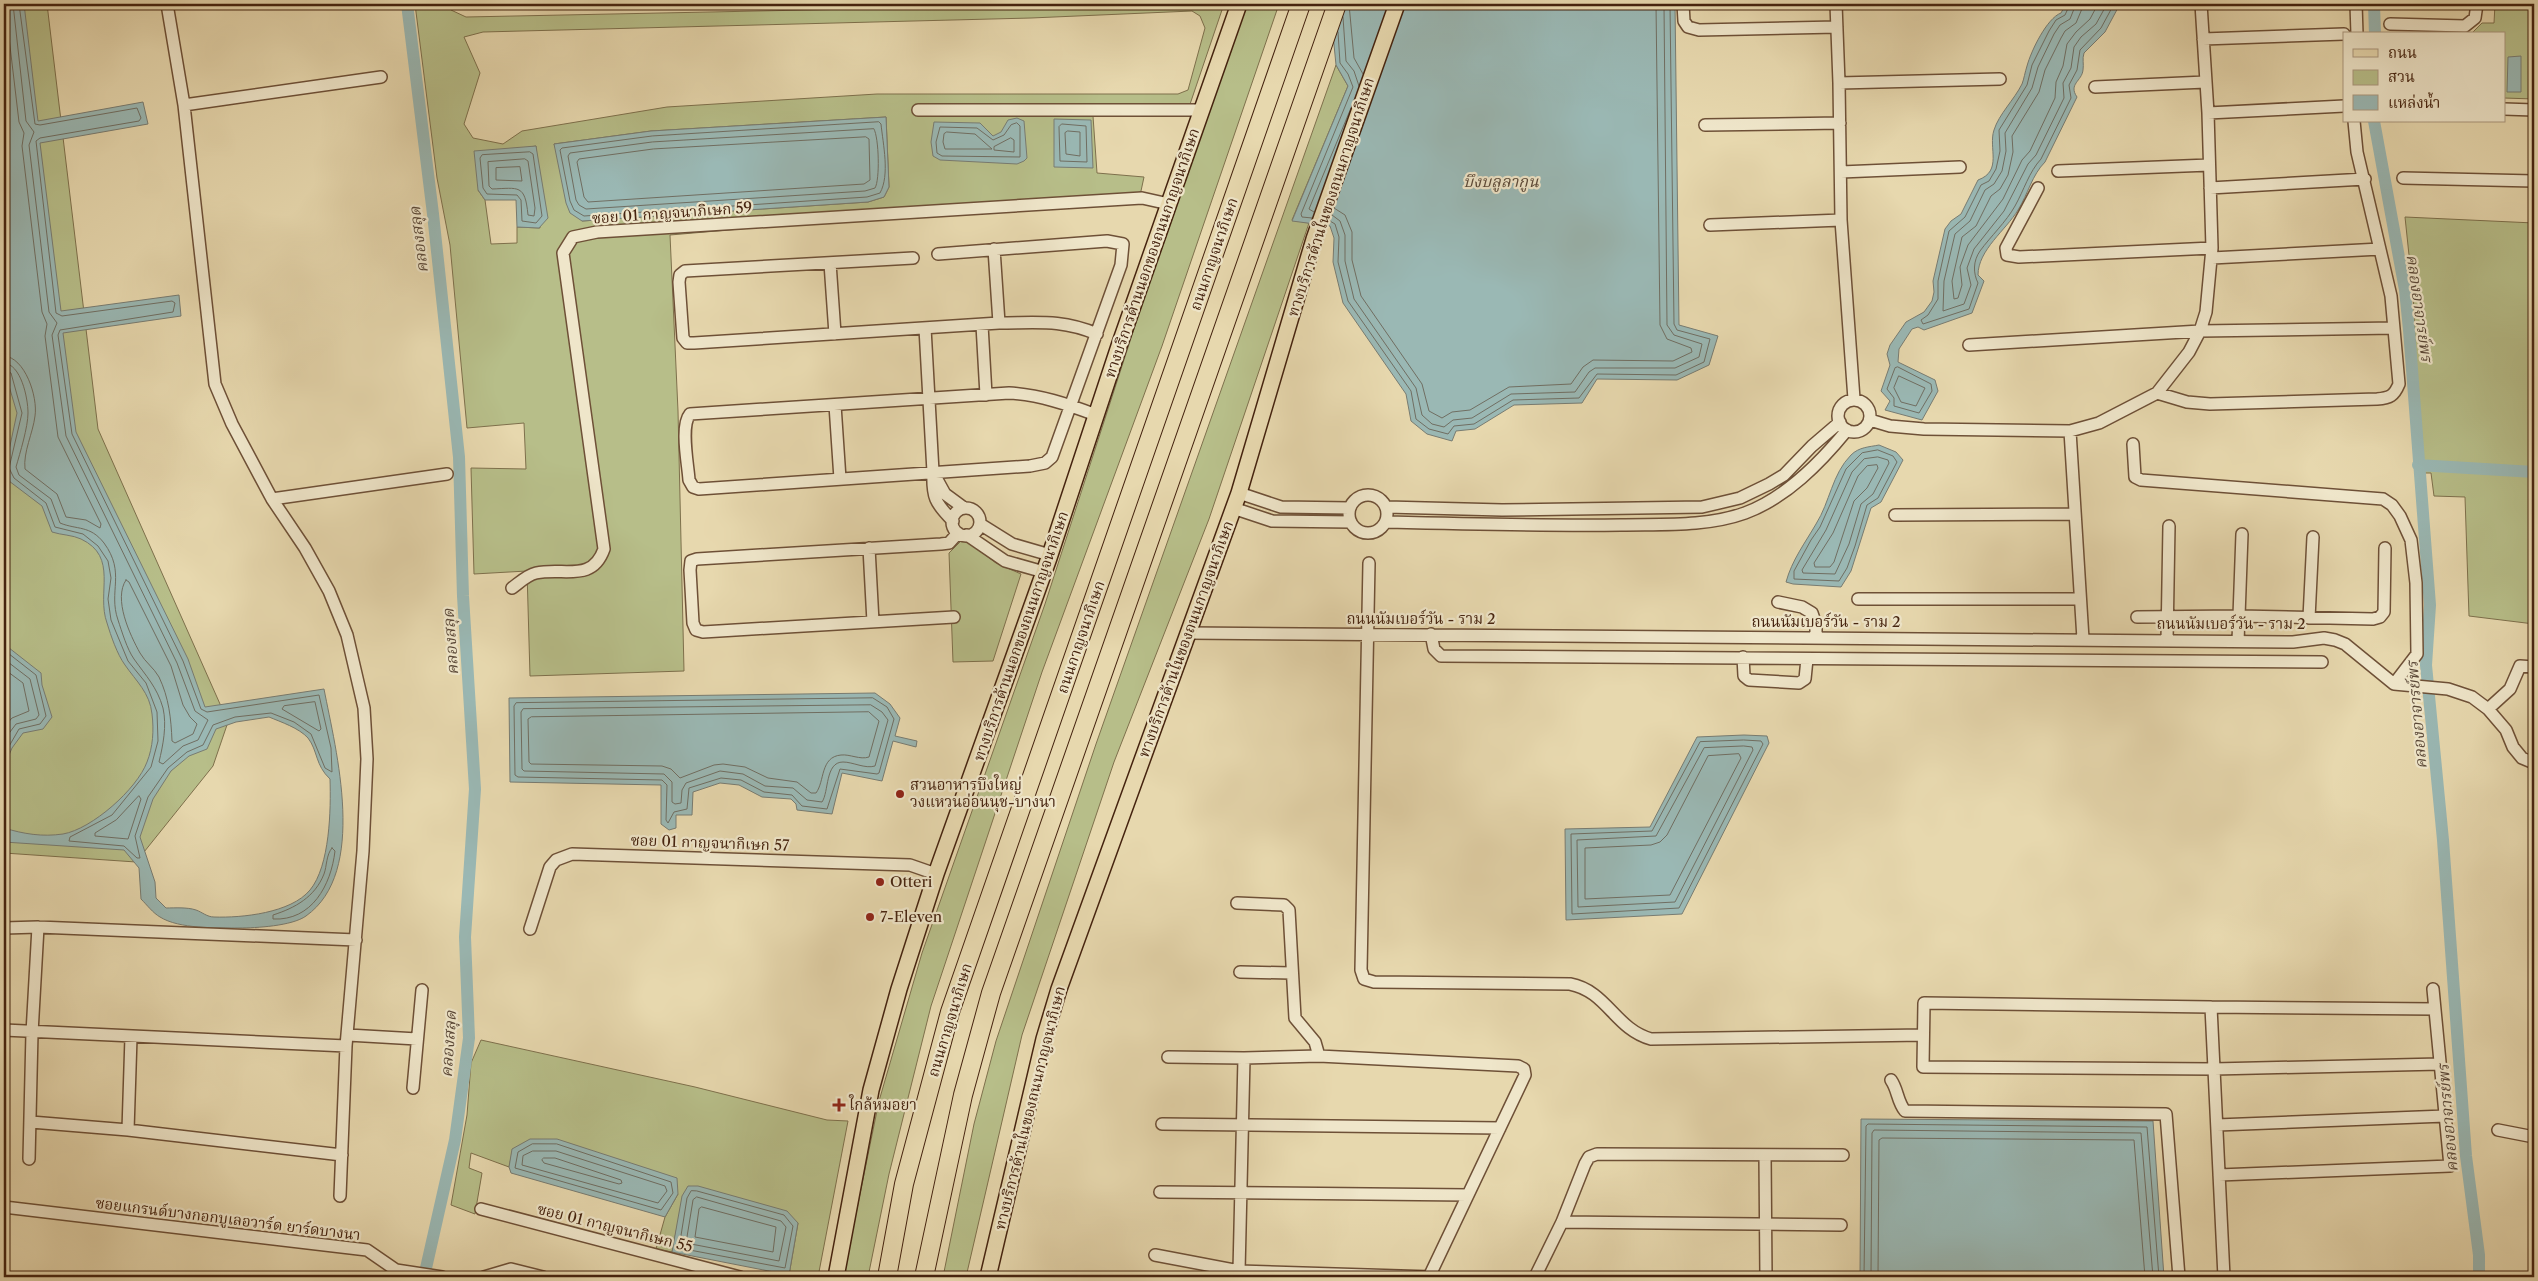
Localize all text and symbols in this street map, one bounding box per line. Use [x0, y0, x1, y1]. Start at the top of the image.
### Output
legend [2343, 32, 2506, 122]
text: ถนน [2388, 43, 2417, 62]
text: สวน [2388, 67, 2415, 86]
street label: ทางบริการด้านในของถนนกาญจนาภิเษก [1282, 75, 1378, 319]
text: แหล่งน้ำ [2388, 92, 2440, 112]
street label: ทางบริการด้านนอกของถนนกาญจนาภิเษก [1100, 125, 1203, 380]
water label: บึงบลูลากูน [1463, 171, 1539, 192]
street label: ถนนกาญจนาภิเษก [1185, 195, 1242, 313]
street label: ซอย 01 กาญจนาภิเษก 59 [591, 197, 753, 228]
water label: คลองสลุด [404, 205, 433, 274]
water label: คลองอาจารย์พร [2403, 253, 2438, 365]
street label: ทางบริการด้านนอกของถนนกาญจนาภิเษก [969, 508, 1072, 763]
street label: ทางบริการด้านในของถนนกาญจนาภิเษก [1133, 518, 1237, 760]
street label: ถนนกาญจนาภิเษก [1052, 578, 1109, 696]
water label: คลองสลุด [438, 607, 463, 676]
street label: ถนนนัมเบอร์วัน - ราม 2 [1346, 609, 1496, 628]
street label: ถนนนัมเบอร์วัน - ราม 2 [1751, 612, 1901, 631]
street label: ถนนนัมเบอร์วัน - ราม 2 [2156, 614, 2306, 633]
water label: คลองอาจารย์พร [2401, 658, 2431, 770]
place label: สวนอาหารบึงใหญ่ วงแหวนอ่อนนุช-บางนา [910, 774, 1056, 813]
marker: สวนอาหารบึงใหญ่ วงแหวนอ่อนนุช-บางนา [894, 788, 906, 800]
street label: ซอย 01 กาญจนากิเษก 57 [630, 830, 790, 855]
place label: Otteri [890, 872, 933, 891]
marker: Otteri [874, 876, 886, 888]
place label: 7-Eleven [880, 907, 943, 926]
marker: 7-Eleven [864, 911, 876, 923]
street label: ถนนกาญจนาภิเษก [923, 961, 976, 1079]
street label: ทางบริการด้านในของถนนกาญจนาภิเษก [989, 984, 1069, 1232]
water label: คลองสลุด [436, 1009, 461, 1078]
water label: คลองอาจารย์พร [2432, 1061, 2462, 1173]
place label: ใกล้หมอยา [848, 1094, 917, 1114]
marker: ใกล้หมอยา [833, 1099, 845, 1111]
street label: ซอยแกรนด์บางกอกบูเลอวาร์ด ยาร์ดบางนา [94, 1193, 362, 1245]
street label: ซอย 01 กาญจนากิเษก 55 [535, 1199, 695, 1256]

